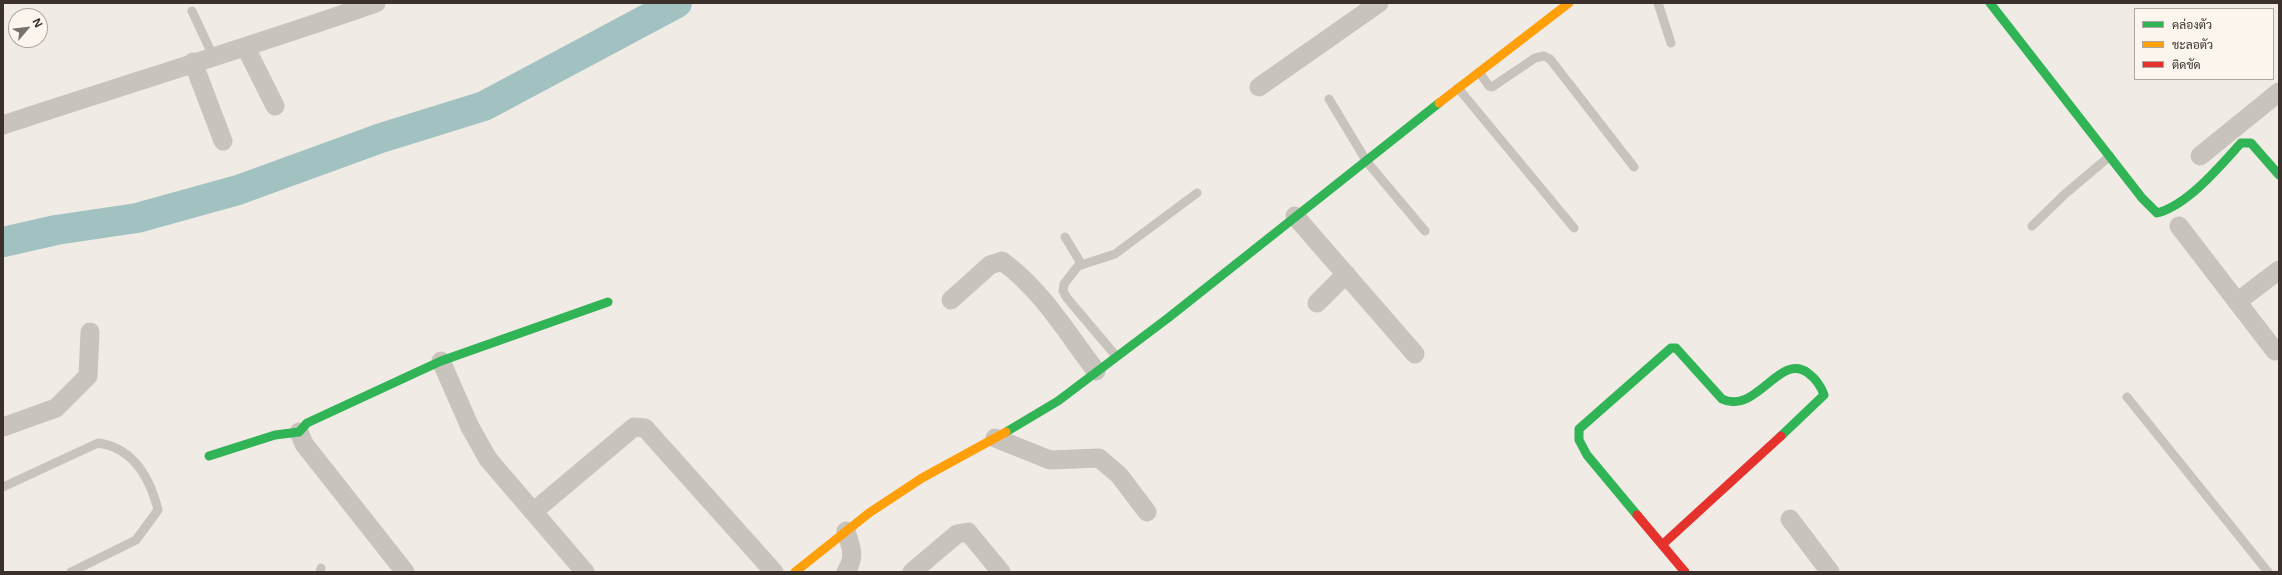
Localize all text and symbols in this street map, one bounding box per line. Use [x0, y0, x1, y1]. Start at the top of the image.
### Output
north arrow [8, 8, 48, 48]
legend [2134, 8, 2274, 80]
text: N [29, 15, 47, 30]
text: คล่องตัว [2172, 16, 2212, 33]
text: ชะลอตัว [2172, 36, 2213, 53]
text: ติดขัด [2172, 56, 2201, 73]

